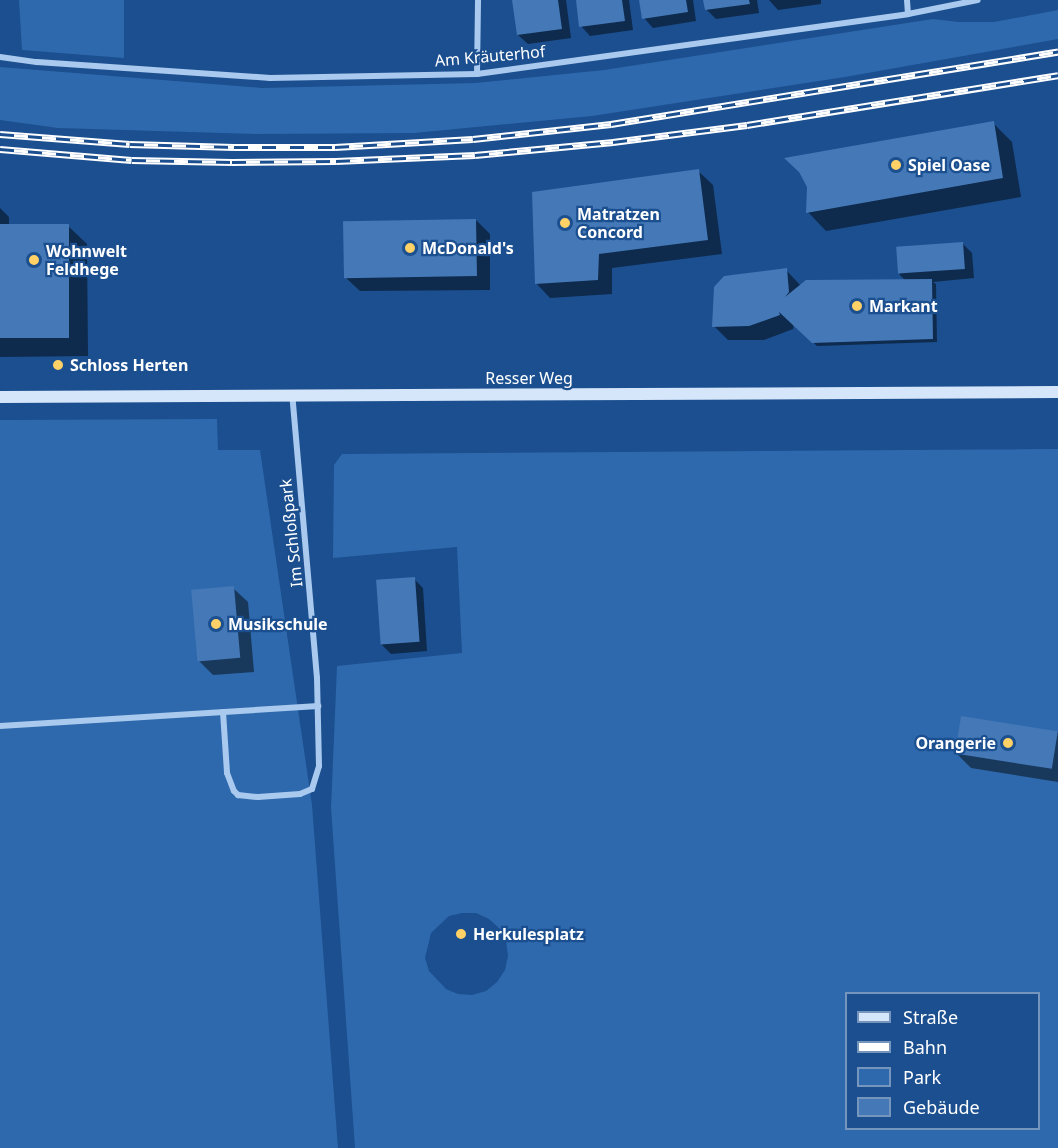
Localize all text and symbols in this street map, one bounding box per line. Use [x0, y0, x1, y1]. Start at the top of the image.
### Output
street label: Am Kräuterhof [434, 42, 546, 70]
place label: Spiel Oase [908, 155, 990, 175]
marker: Spiel Oase [889, 158, 903, 172]
place label: Matratzen Concord [577, 204, 660, 242]
marker: Matratzen Concord [558, 216, 572, 230]
place label: McDonald's [422, 238, 514, 258]
place label: Wohnwelt Feldhege [46, 241, 127, 279]
marker: McDonald's [403, 241, 417, 255]
marker: Wohnwelt Feldhege [27, 253, 41, 267]
place label: Markant [869, 296, 938, 316]
marker: Markant [850, 299, 864, 313]
place label: Schloss Herten [70, 355, 188, 375]
marker: Schloss Herten [51, 358, 65, 372]
street label: Resser Weg [485, 368, 573, 388]
street label: Im Schloßpark [276, 478, 306, 588]
place label: Musikschule [228, 614, 328, 634]
marker: Musikschule [209, 617, 223, 631]
place label: Orangerie [915, 733, 996, 753]
marker: Orangerie [1001, 736, 1015, 750]
place label: Herkulesplatz [473, 924, 584, 944]
marker: Herkulesplatz [454, 927, 468, 941]
legend [845, 992, 1040, 1130]
text: Straße [903, 1005, 958, 1029]
text: Bahn [903, 1035, 947, 1059]
text: Park [903, 1065, 941, 1089]
text: Gebäude [903, 1095, 980, 1119]

